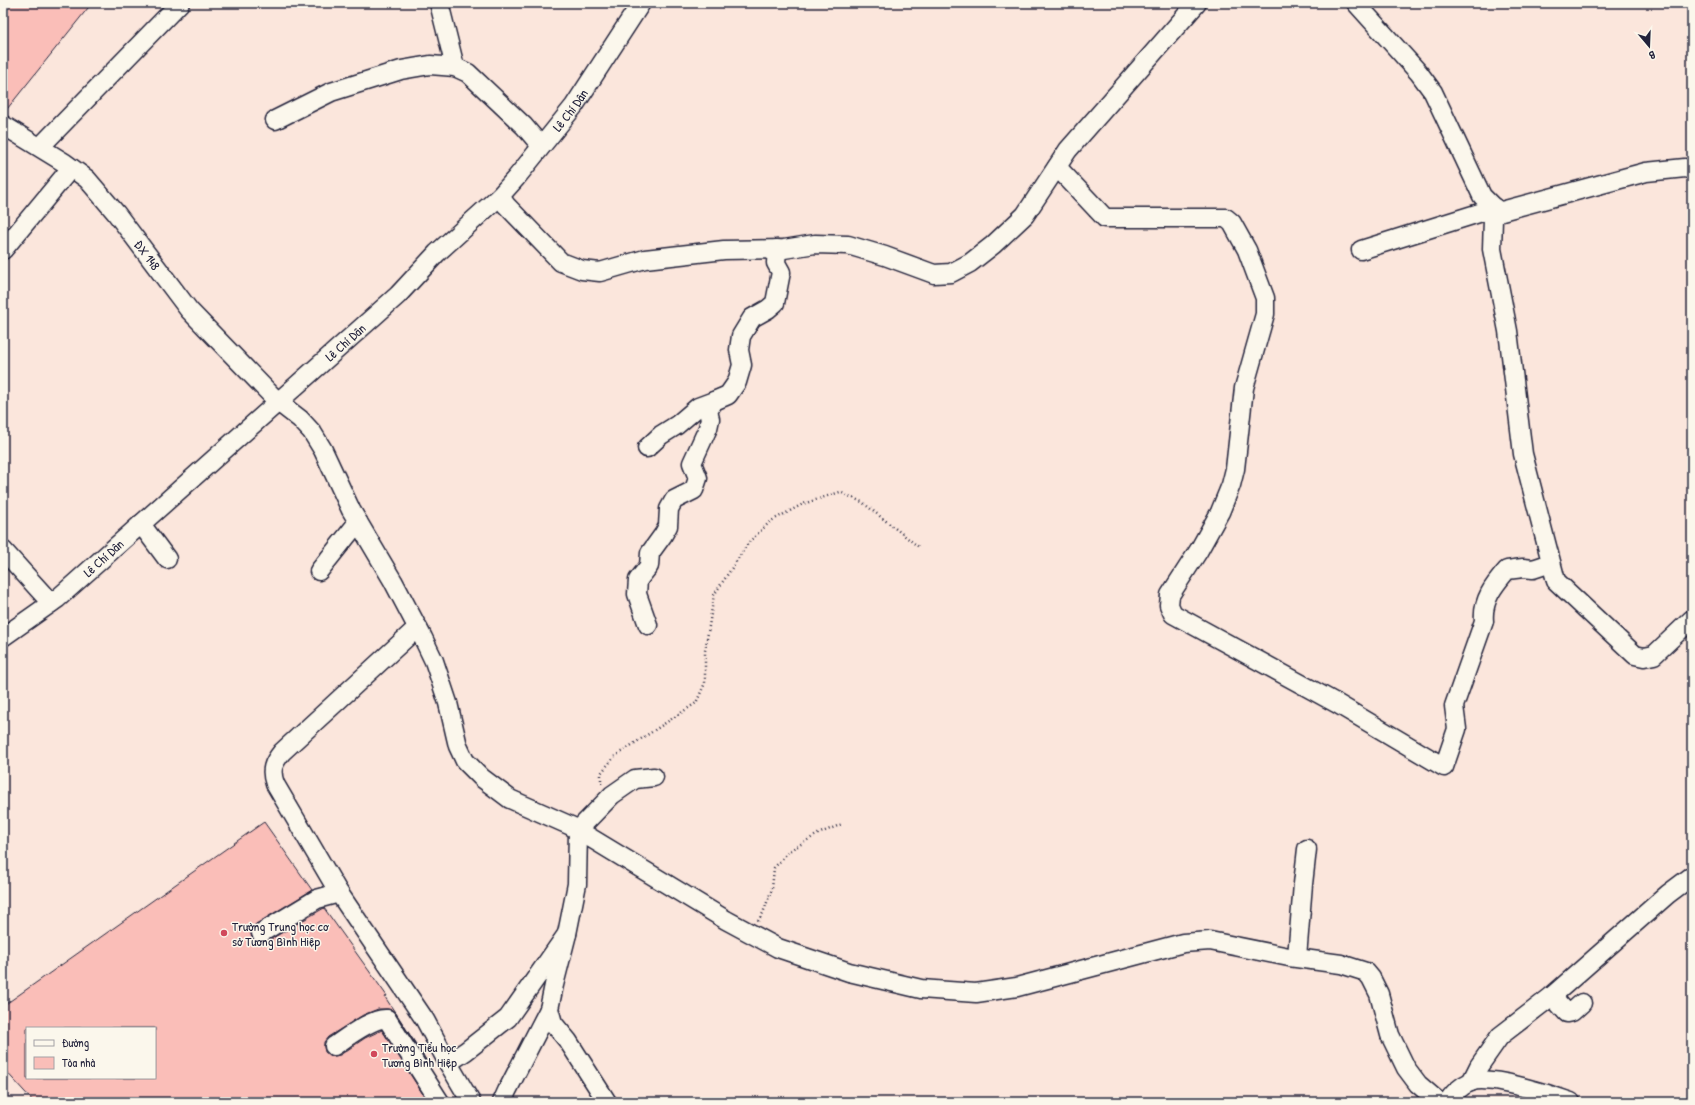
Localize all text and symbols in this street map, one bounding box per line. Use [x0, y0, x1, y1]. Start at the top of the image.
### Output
north arrow [1629, 26, 1669, 66]
text: B [1647, 48, 1657, 63]
street label: Lê Chí Dân [548, 85, 592, 135]
street label: ĐX 148 [130, 236, 165, 274]
street label: Lê Chí Dân [321, 319, 369, 365]
street label: Lê Chí Dân [79, 535, 128, 581]
place label: Trường Trung học cơ sở Tương Bình Hiệp [232, 917, 329, 950]
marker: Trường Trung học cơ sở Tương Bình Hiệp [219, 928, 229, 938]
legend [26, 1027, 156, 1079]
text: Đường [62, 1034, 89, 1051]
place label: Trường Tiểu học Tương Bình Hiệp [382, 1038, 457, 1071]
marker: Trường Tiểu học Tương Bình Hiệp [369, 1049, 379, 1059]
text: Tòa nhà [62, 1054, 95, 1071]

